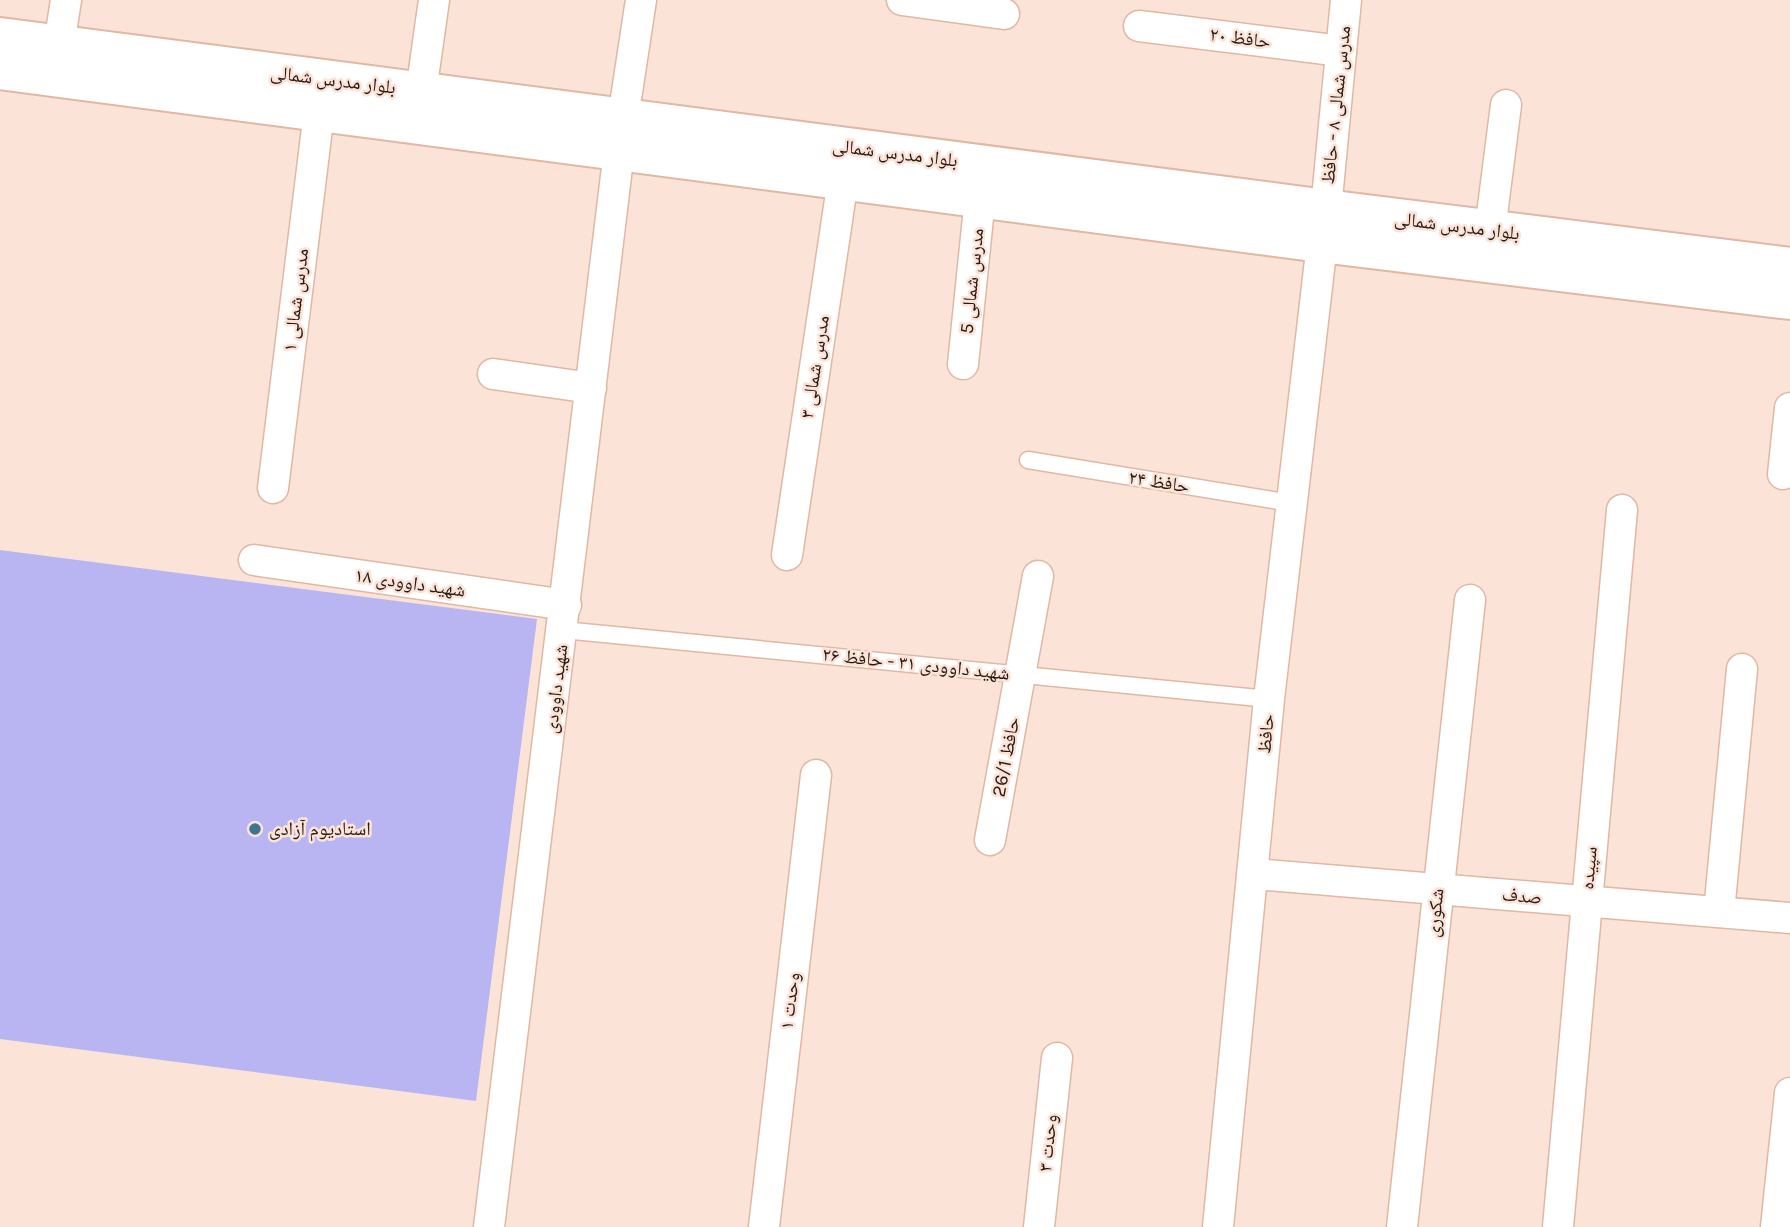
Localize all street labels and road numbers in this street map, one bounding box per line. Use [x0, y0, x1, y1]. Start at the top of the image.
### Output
street label: حافظ ۲۰ [1208, 23, 1272, 53]
street label: مدرس شمالی ۸ - حافظ [1317, 25, 1355, 185]
street label: بلوار مدرس شمالی [269, 61, 397, 99]
street label: بلوار مدرس شمالی [831, 134, 959, 172]
street label: بلوار مدرس شمالی [1393, 207, 1521, 245]
street label: مدرس شمالی 5 [956, 227, 988, 335]
street label: مدرس شمالی ۱ [279, 247, 313, 353]
street label: مدرس شمالی ۳ [796, 314, 834, 420]
street label: حافظ ۲۴ [1127, 466, 1191, 498]
street label: شهید داوودی ۱۸ [353, 564, 467, 602]
street label: شهید داوودی [540, 643, 572, 735]
street label: شهید داوودی ۳۱ - حافظ ۲۶ [821, 643, 1011, 685]
street label: حافظ [1253, 713, 1279, 755]
street label: حافظ 26/1 [988, 715, 1024, 799]
street label: سپیده [1576, 846, 1602, 890]
street label: صدف [1501, 883, 1543, 909]
street label: شکوری [1421, 887, 1449, 939]
street label: وحدت ۱ [776, 971, 804, 1031]
street label: وحدت ۳ [1034, 1113, 1062, 1173]

